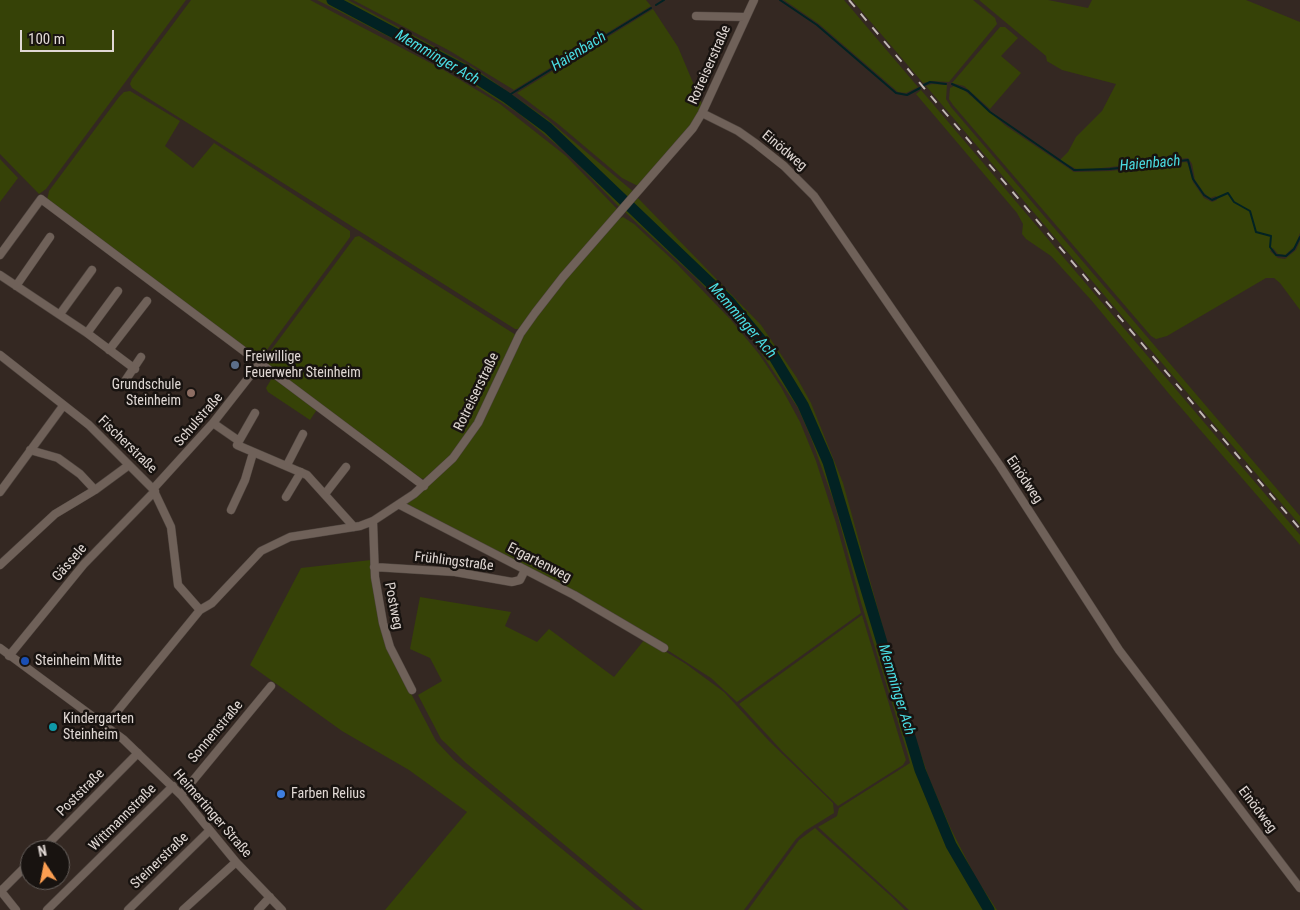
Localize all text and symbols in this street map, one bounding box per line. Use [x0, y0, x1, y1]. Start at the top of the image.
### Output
scale bar [22, 20, 116, 52]
street label: Rotreiserstraße [685, 23, 735, 107]
water label: Memminger Ach [392, 27, 482, 89]
water label: Haienbach [548, 28, 610, 76]
text: 100 m [28, 30, 65, 48]
street label: Einödweg [758, 127, 810, 175]
water label: Haienbach [1119, 152, 1181, 176]
water label: Memminger Ach [704, 280, 780, 362]
place label: Freiwillige Feuerwehr Steinheim [245, 349, 361, 382]
street label: Rotreiserstraße [451, 350, 503, 434]
marker: Freiwillige Feuerwehr Steinheim [229, 359, 241, 371]
place label: Grundschule Steinheim [112, 377, 181, 410]
marker: Grundschule Steinheim [185, 387, 197, 399]
street label: Schulstraße [171, 390, 227, 450]
street label: Fischerstraße [94, 413, 160, 477]
street label: Einödweg [1002, 453, 1046, 507]
street label: Ergartenweg [504, 540, 574, 586]
street label: Gässele [49, 541, 91, 585]
street label: Frühlingstraße [413, 549, 495, 575]
street label: Postweg [380, 581, 406, 631]
water label: Memminger Ach [874, 642, 918, 738]
place label: Steinheim Mitte [35, 653, 122, 669]
marker: Steinheim Mitte [19, 655, 31, 667]
street label: Sonnenstraße [185, 697, 247, 767]
place label: Kindergarten Steinheim [63, 711, 134, 744]
marker: Kindergarten Steinheim [47, 721, 59, 733]
street label: Poststraße [54, 766, 108, 820]
street label: Heimertinger Straße [169, 767, 255, 861]
street label: Wittmannstraße [86, 781, 160, 855]
street label: Einödweg [1234, 784, 1280, 836]
place label: Farben Relius [291, 786, 366, 802]
marker: Farben Relius [275, 788, 287, 800]
street label: Steinerstraße [128, 829, 192, 893]
north arrow [20, 840, 70, 890]
text: N [37, 843, 48, 860]

